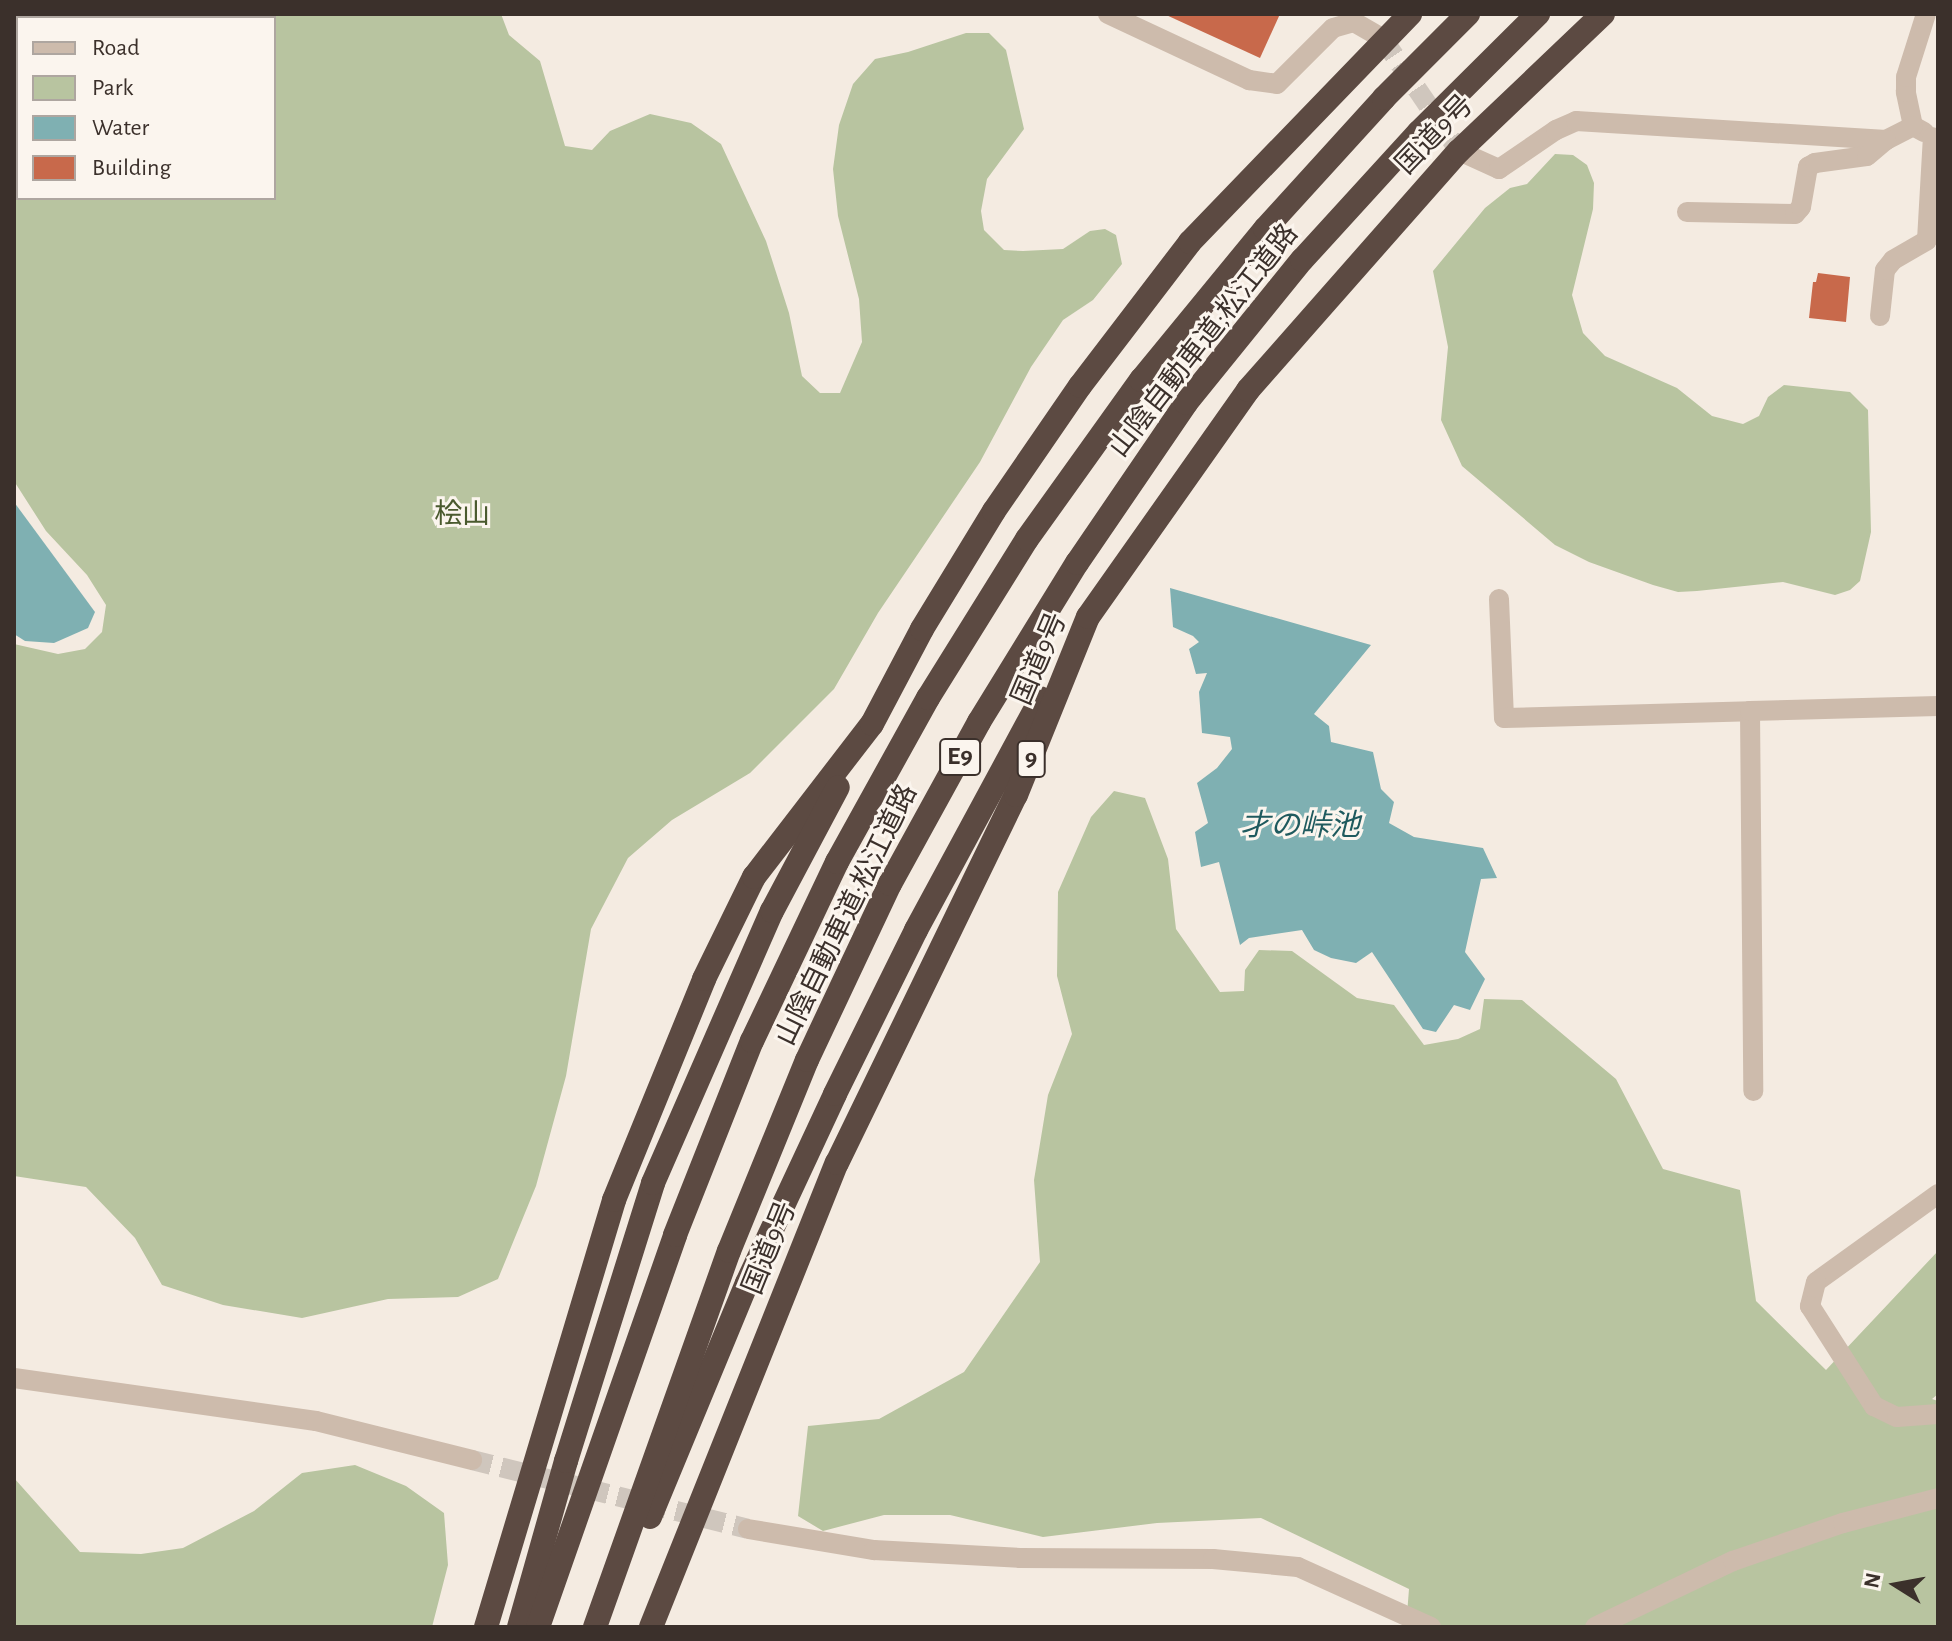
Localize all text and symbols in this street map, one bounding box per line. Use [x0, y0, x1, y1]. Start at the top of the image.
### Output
legend [16, 16, 276, 200]
text: Road [92, 36, 140, 60]
text: Park [92, 76, 133, 100]
street label: 国道9号 [1389, 88, 1481, 182]
text: Water [92, 116, 149, 140]
text: Building [92, 156, 171, 180]
street label: 山陰自動車道;松江道路 [1103, 218, 1305, 464]
park label: 桧山 [434, 498, 490, 532]
street label: 国道9号 [1006, 608, 1074, 710]
road number: E9 [938, 735, 982, 779]
road number: 9 [1015, 737, 1047, 781]
street label: 山陰自動車道;松江道路 [769, 779, 925, 1051]
water label: 才の峠池 [1240, 808, 1360, 844]
street label: 国道9号 [736, 1197, 804, 1299]
north arrow [1856, 1545, 1936, 1625]
text: N [1860, 1571, 1885, 1590]

